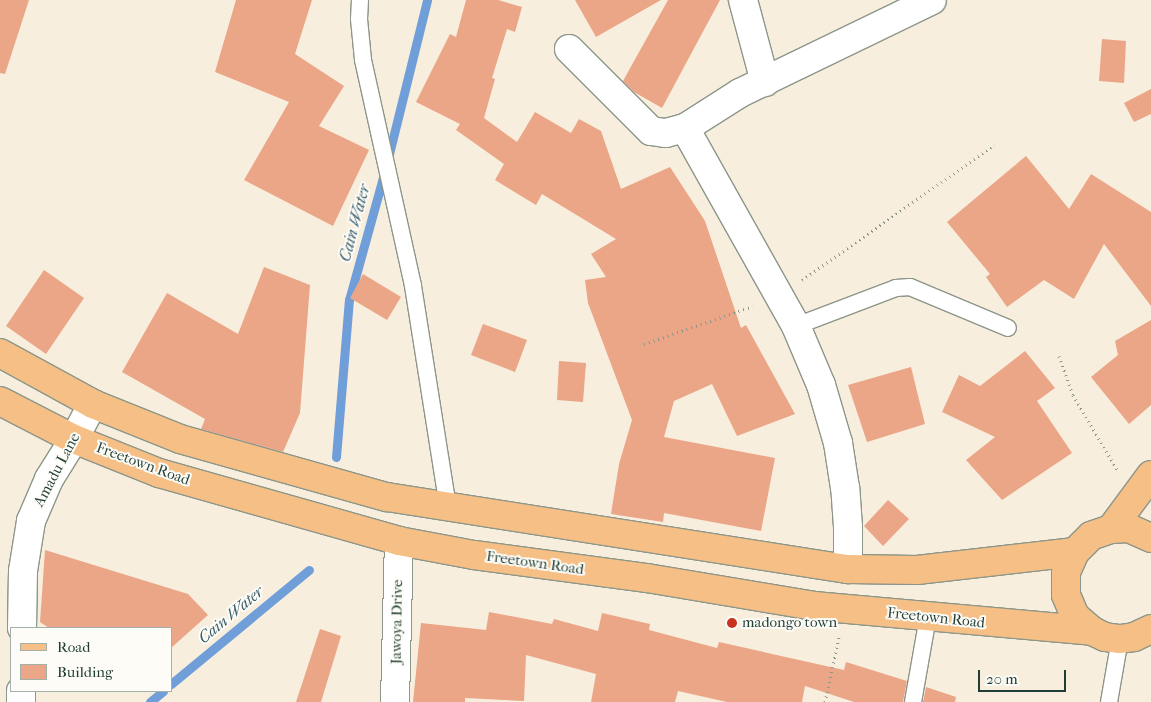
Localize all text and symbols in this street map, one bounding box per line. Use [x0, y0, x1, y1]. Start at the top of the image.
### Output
water label: Cain Water [335, 182, 375, 264]
street label: Amadu Lane [30, 430, 84, 510]
street label: Freetown Road [94, 439, 192, 489]
street label: Freetown Road [485, 547, 585, 579]
street label: Jawoya Drive [387, 580, 407, 664]
water label: Cain Water [195, 582, 267, 648]
street label: Freetown Road [886, 604, 986, 632]
place label: madongo town [742, 614, 837, 632]
marker: madongo town [726, 617, 738, 629]
legend [10, 627, 172, 692]
text: Road [57, 638, 90, 656]
scale bar [981, 660, 1068, 692]
text: Building [57, 663, 113, 681]
text: 20 m [986, 670, 1018, 688]

